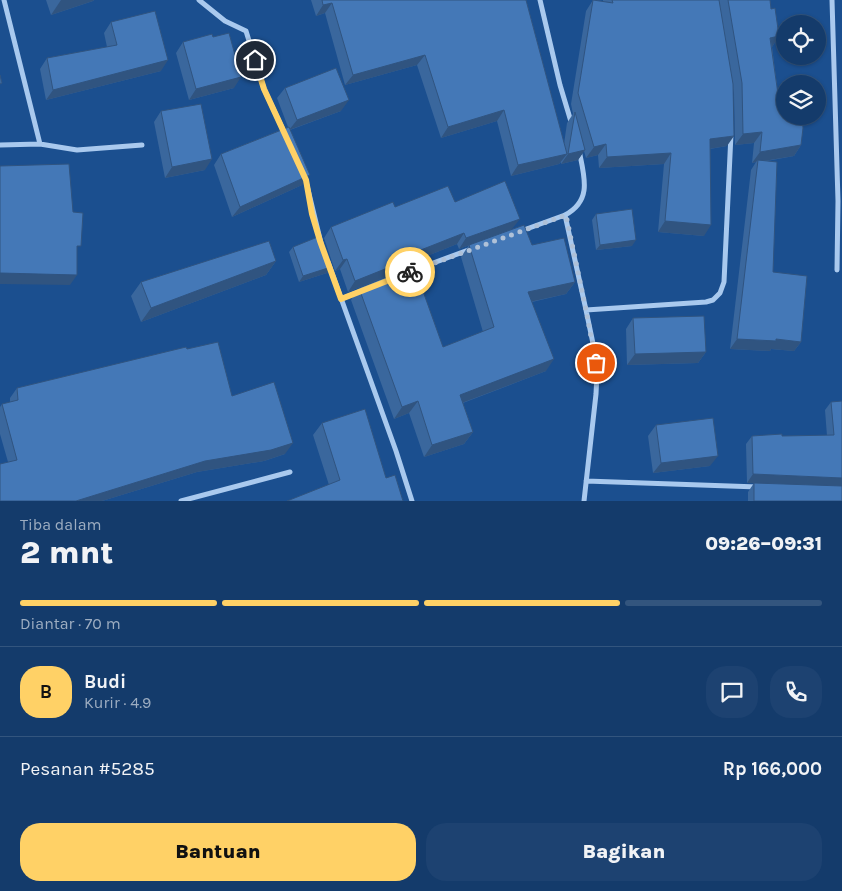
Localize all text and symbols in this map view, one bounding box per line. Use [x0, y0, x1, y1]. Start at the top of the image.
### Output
map controls [776, 15, 826, 125]
button: locate [776, 15, 826, 65]
pin [234, 39, 276, 81]
icon: home [241, 46, 269, 74]
button: layers [776, 75, 826, 125]
courier [385, 247, 435, 297]
icon: bike [396, 258, 424, 286]
pin [575, 342, 617, 384]
icon: bag [582, 349, 610, 377]
text: Tiba dalam [20, 515, 101, 534]
text: 09:26–09:31 [705, 533, 822, 555]
text: 2 mnt [20, 534, 114, 571]
text: Diantar · 70 m [20, 614, 121, 633]
button: chat [706, 666, 758, 718]
button: phone [770, 666, 822, 718]
text: Budi [84, 671, 126, 693]
text: B [40, 681, 52, 703]
text: Kurir · 4.9 [84, 693, 151, 712]
text: Pesanan #5285 [20, 758, 155, 780]
text: Rp 166,000 [723, 758, 822, 780]
button: Bantuan [20, 823, 416, 881]
button: Bagikan [426, 823, 822, 881]

